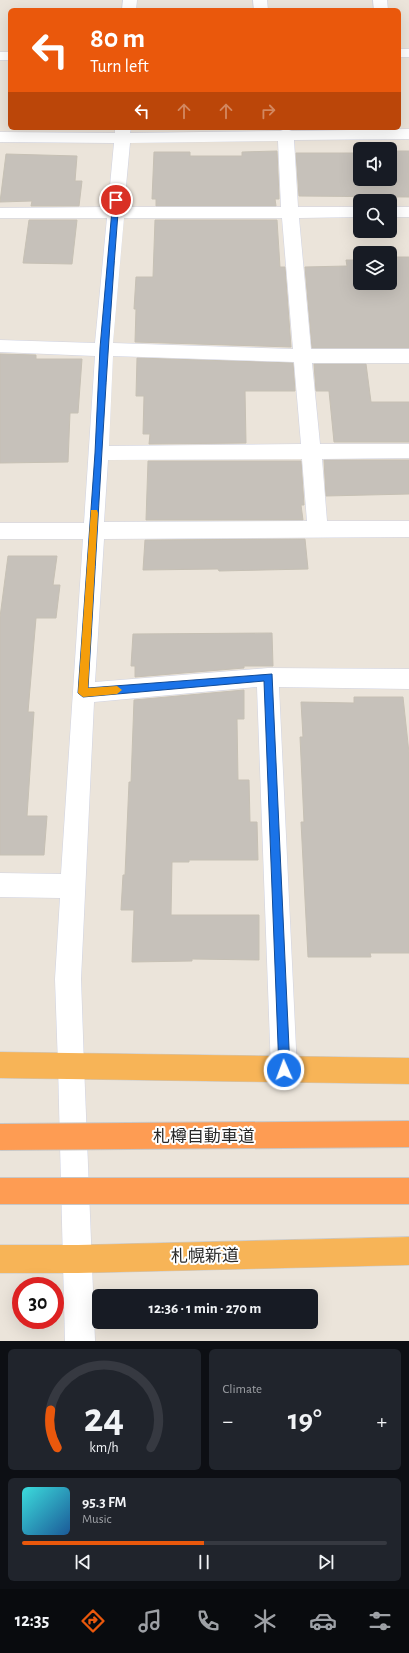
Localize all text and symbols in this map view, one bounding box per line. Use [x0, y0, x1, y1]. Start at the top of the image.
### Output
icon: left [24, 24, 76, 76]
text: 80 m [90, 25, 145, 53]
text: Turn left [90, 58, 149, 76]
icon: left [131, 100, 153, 122]
icon: ahead [173, 100, 195, 122]
icon: ahead [215, 100, 237, 122]
icon: right [257, 100, 279, 122]
map controls [353, 142, 397, 290]
button: sound [353, 142, 397, 186]
pin [99, 183, 133, 217]
icon: arrive [105, 189, 127, 211]
button: search [353, 194, 397, 238]
button: layers [353, 246, 397, 290]
position arrow [263, 1049, 305, 1091]
street label: 札樽自動車道 [153, 1127, 255, 1145]
street label: 札幌新道 [171, 1246, 239, 1265]
speed limit sign: 30 [12, 1277, 64, 1329]
text: 12:36 · 1 min · 270 m [149, 1301, 261, 1316]
text: Climate [223, 1383, 262, 1396]
text: 24 [84, 1397, 125, 1438]
text: 19° [288, 1405, 322, 1435]
text: − [223, 1410, 233, 1432]
text: + [376, 1410, 387, 1432]
text: km/h [90, 1440, 119, 1454]
text: 95.3 FM [82, 1495, 127, 1510]
text: Music [82, 1513, 112, 1526]
icon: previous [72, 1551, 94, 1573]
icon: pause [193, 1551, 215, 1573]
icon: next [315, 1551, 337, 1573]
icon: directions [79, 1607, 107, 1635]
icon: music [136, 1607, 164, 1635]
icon: phone [194, 1607, 222, 1635]
icon: climate [251, 1607, 279, 1635]
icon: car [309, 1607, 337, 1635]
icon: filters [366, 1607, 394, 1635]
text: 12:35 [15, 1612, 49, 1630]

